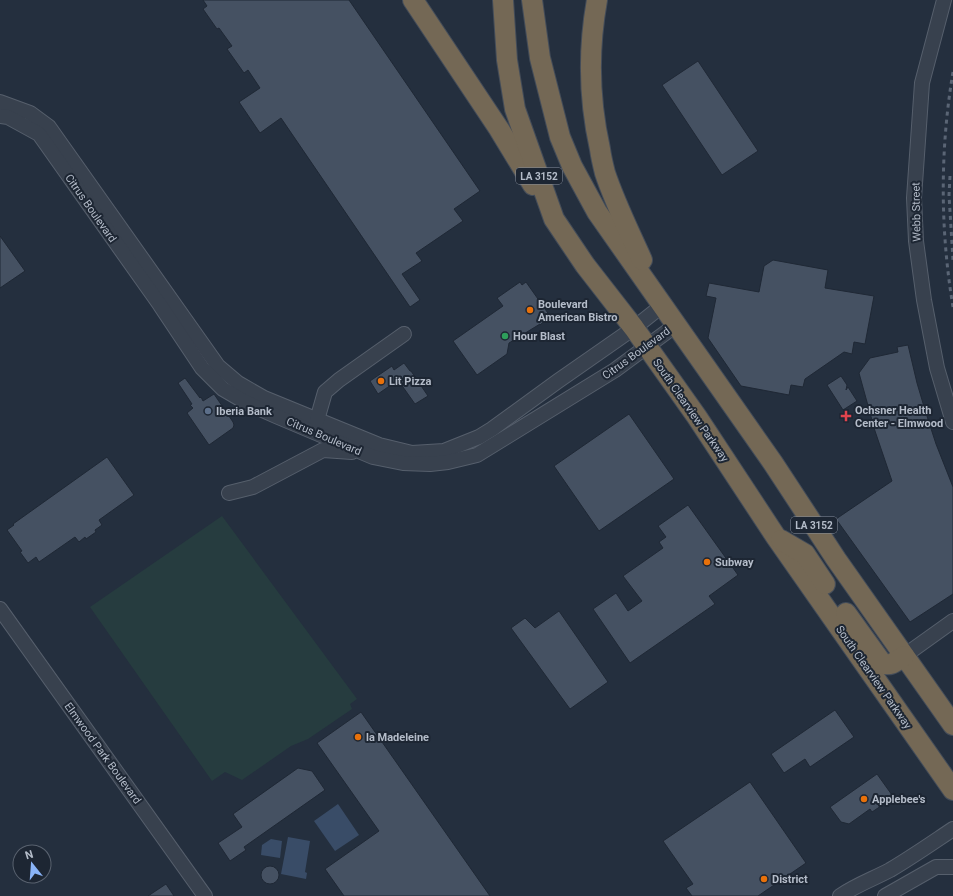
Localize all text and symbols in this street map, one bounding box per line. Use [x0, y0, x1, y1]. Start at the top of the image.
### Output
road number: LA 3152 [516, 168, 562, 184]
street label: Citrus Boulevard [62, 172, 119, 245]
street label: Webb Street [909, 182, 924, 242]
place label: Boulevard American Bistro [538, 298, 618, 324]
marker: Boulevard American Bistro [525, 305, 535, 315]
street label: Citrus Boulevard [600, 325, 673, 382]
place label: Hour Blast [513, 330, 565, 343]
marker: Hour Blast [500, 331, 510, 341]
street label: South Clearview Parkway [650, 356, 732, 465]
place label: Lit Pizza [389, 375, 432, 388]
marker: Lit Pizza [376, 376, 386, 386]
place label: Ochsner Health Center - Elmwood [855, 404, 943, 430]
place label: Iberia Bank [216, 405, 272, 418]
marker: Iberia Bank [203, 406, 213, 416]
marker: Ochsner Health Center - Elmwood [840, 410, 852, 422]
street label: Citrus Boulevard [284, 415, 363, 458]
road number: LA 3152 [791, 517, 837, 533]
place label: Subway [715, 556, 754, 569]
marker: Subway [702, 557, 712, 567]
street label: South Clearview Parkway [833, 623, 915, 732]
street label: Elmwood Park Boulevard [62, 700, 144, 806]
place label: la Madeleine [366, 731, 429, 744]
marker: la Madeleine [353, 732, 363, 742]
place label: Applebee's [872, 793, 926, 806]
marker: Applebee's [859, 794, 869, 804]
north arrow [12, 844, 52, 884]
text: N [24, 847, 35, 862]
place label: District [772, 873, 808, 886]
marker: District [759, 874, 769, 884]

